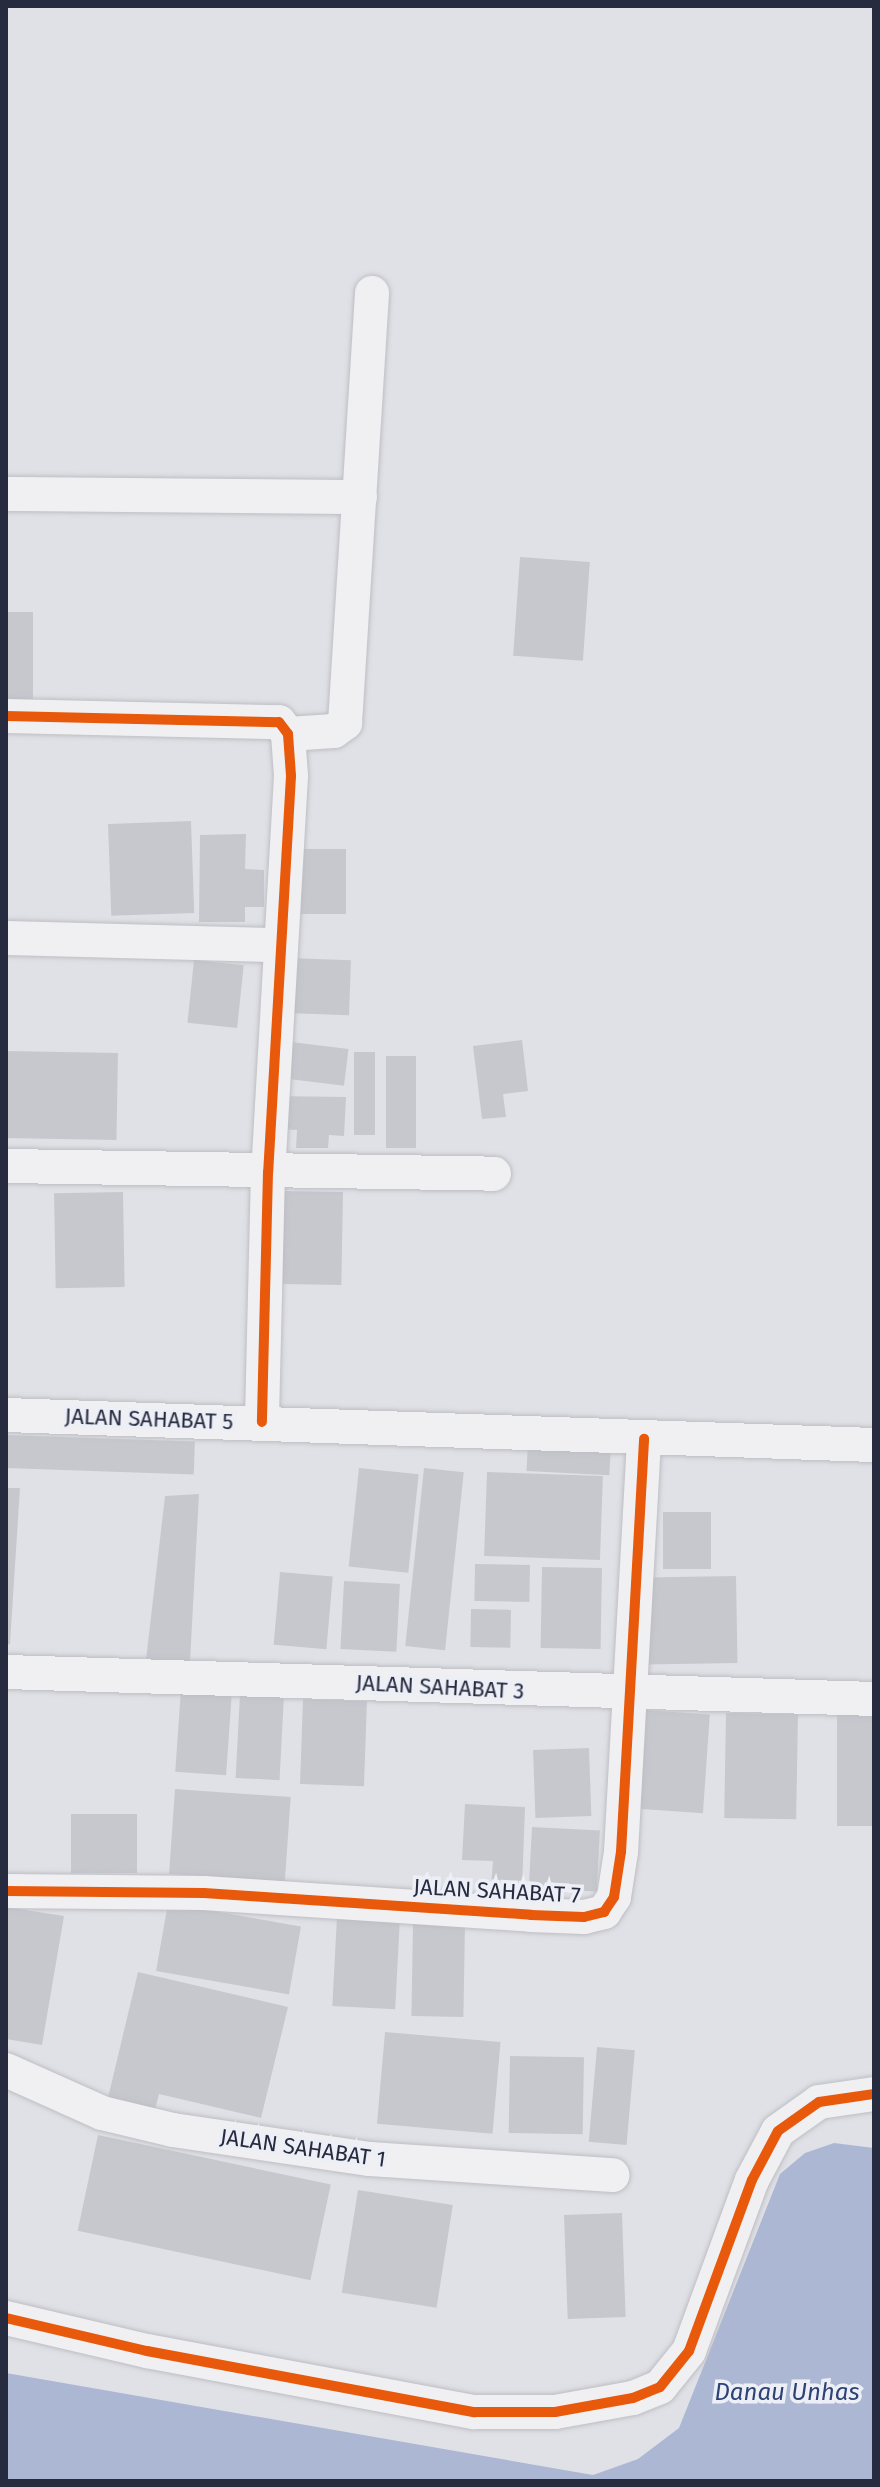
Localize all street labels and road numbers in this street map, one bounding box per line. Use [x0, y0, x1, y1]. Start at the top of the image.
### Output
street label: JALAN SAHABAT 5 [64, 1403, 234, 1435]
street label: JALAN SAHABAT 3 [355, 1669, 525, 1705]
street label: JALAN SAHABAT 7 [413, 1873, 581, 1909]
street label: JALAN SAHABAT 1 [218, 2123, 388, 2173]

